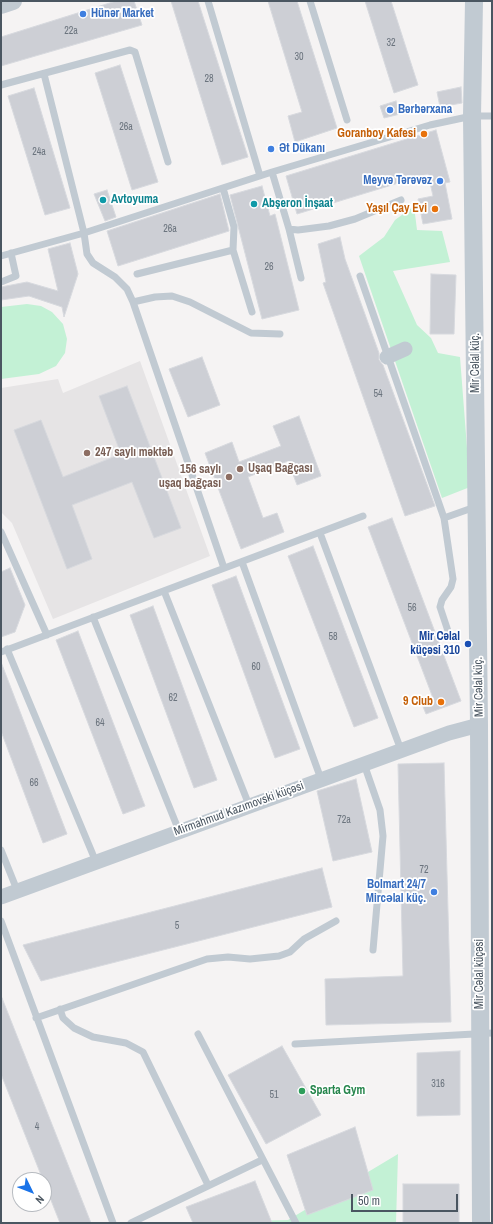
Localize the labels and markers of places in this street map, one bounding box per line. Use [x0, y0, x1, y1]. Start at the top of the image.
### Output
place label: Hünər Market [91, 7, 154, 21]
marker: Hünər Market [78, 9, 88, 19]
place label: Bərbərxana [398, 103, 452, 117]
marker: Bərbərxana [385, 105, 395, 115]
place label: Goranboy Kafesi [337, 127, 416, 141]
marker: Goranboy Kafesi [419, 129, 429, 139]
place label: Ət Dükanı [279, 142, 325, 156]
marker: Ət Dükanı [266, 144, 276, 154]
place label: Meyvə Tərəvəz [363, 174, 432, 188]
marker: Meyvə Tərəvəz [435, 176, 445, 186]
place label: Avtoyuma [111, 193, 158, 207]
marker: Avtoyuma [98, 195, 108, 205]
place label: Abşeron İnşaat [262, 197, 333, 211]
marker: Abşeron İnşaat [249, 199, 259, 209]
place label: Yaşıl Çay Evi [366, 202, 427, 216]
marker: Yaşıl Çay Evi [430, 204, 440, 214]
place label: 247 saylı məktəb [95, 446, 173, 460]
marker: 247 saylı məktəb [82, 448, 92, 458]
place label: Uşaq Bağçası [248, 462, 313, 476]
place label: 156 saylı uşaq bağçası [159, 463, 221, 491]
marker: Uşaq Bağçası [235, 464, 245, 474]
marker: 156 saylı uşaq bağçası [224, 472, 234, 482]
place label: Mir Cəlal küçəsi 310 [410, 630, 460, 658]
marker: Mir Cəlal küçəsi 310 [463, 639, 473, 649]
place label: 9 Club [403, 695, 433, 709]
marker: 9 Club [436, 697, 446, 707]
place label: Bolmart 24/7 Mircәlal küç. [366, 878, 426, 906]
marker: Bolmart 24/7 Mircәlal küç. [429, 887, 439, 897]
place label: Sparta Gym [310, 1084, 365, 1098]
marker: Sparta Gym [297, 1086, 307, 1096]

